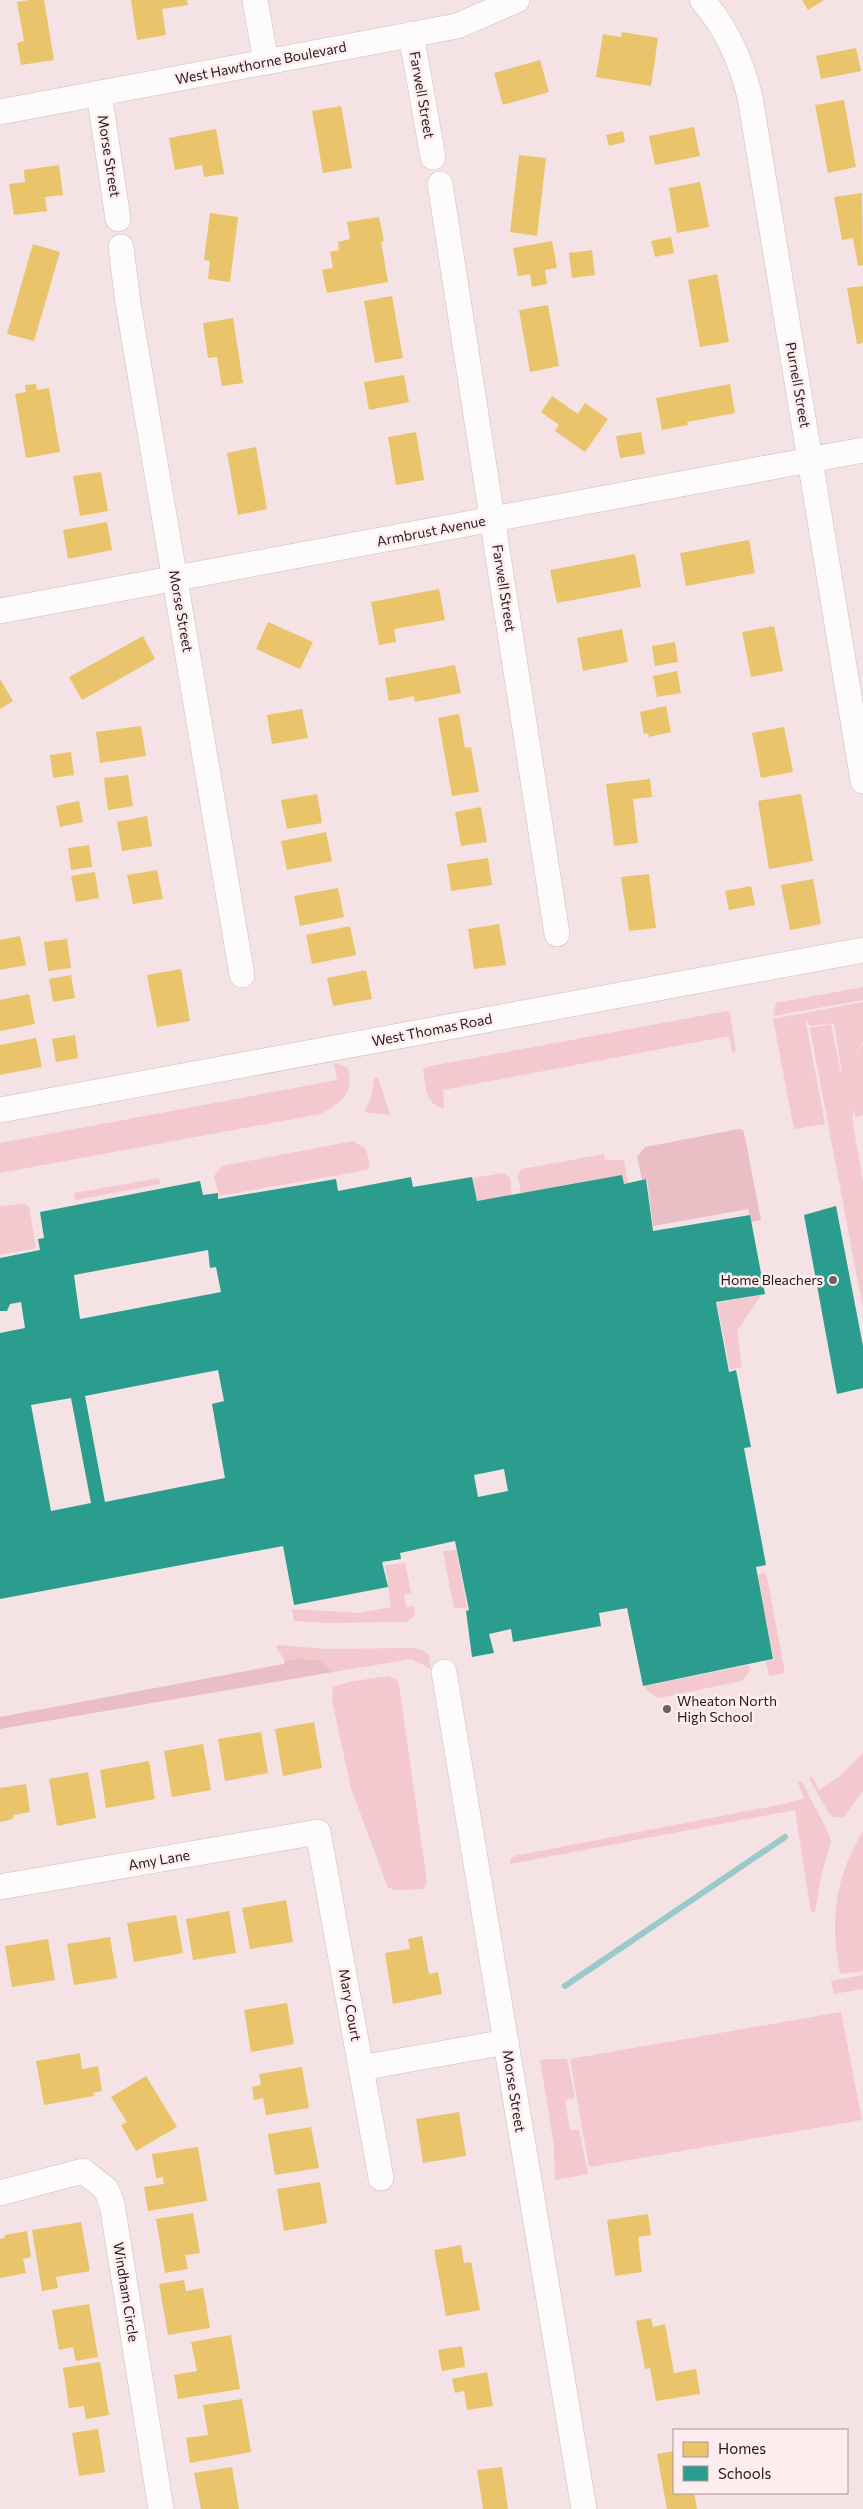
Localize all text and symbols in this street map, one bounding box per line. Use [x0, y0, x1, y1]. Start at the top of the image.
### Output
street label: West Hawthorne Boulevard [174, 38, 348, 87]
street label: Farwell Street [406, 50, 439, 140]
street label: Morse Street [95, 114, 124, 199]
street label: Purnell Street [783, 341, 814, 429]
street label: Armbrust Avenue [375, 512, 487, 549]
street label: Farwell Street [489, 543, 520, 633]
street label: Morse Street [166, 569, 197, 654]
street label: West Thomas Road [370, 1010, 493, 1050]
place label: Home Bleachers [721, 1271, 823, 1288]
marker: Home Bleachers [827, 1274, 839, 1286]
place label: Wheaton North High School [677, 1692, 777, 1725]
marker: Wheaton North High School [661, 1703, 673, 1715]
street label: Amy Lane [127, 1846, 191, 1873]
street label: Mary Court [336, 1967, 365, 2043]
street label: Morse Street [500, 2049, 529, 2134]
street label: Windham Circle [110, 2241, 143, 2343]
legend [673, 2429, 848, 2494]
text: Homes [718, 2439, 766, 2457]
text: Schools [718, 2464, 772, 2482]

